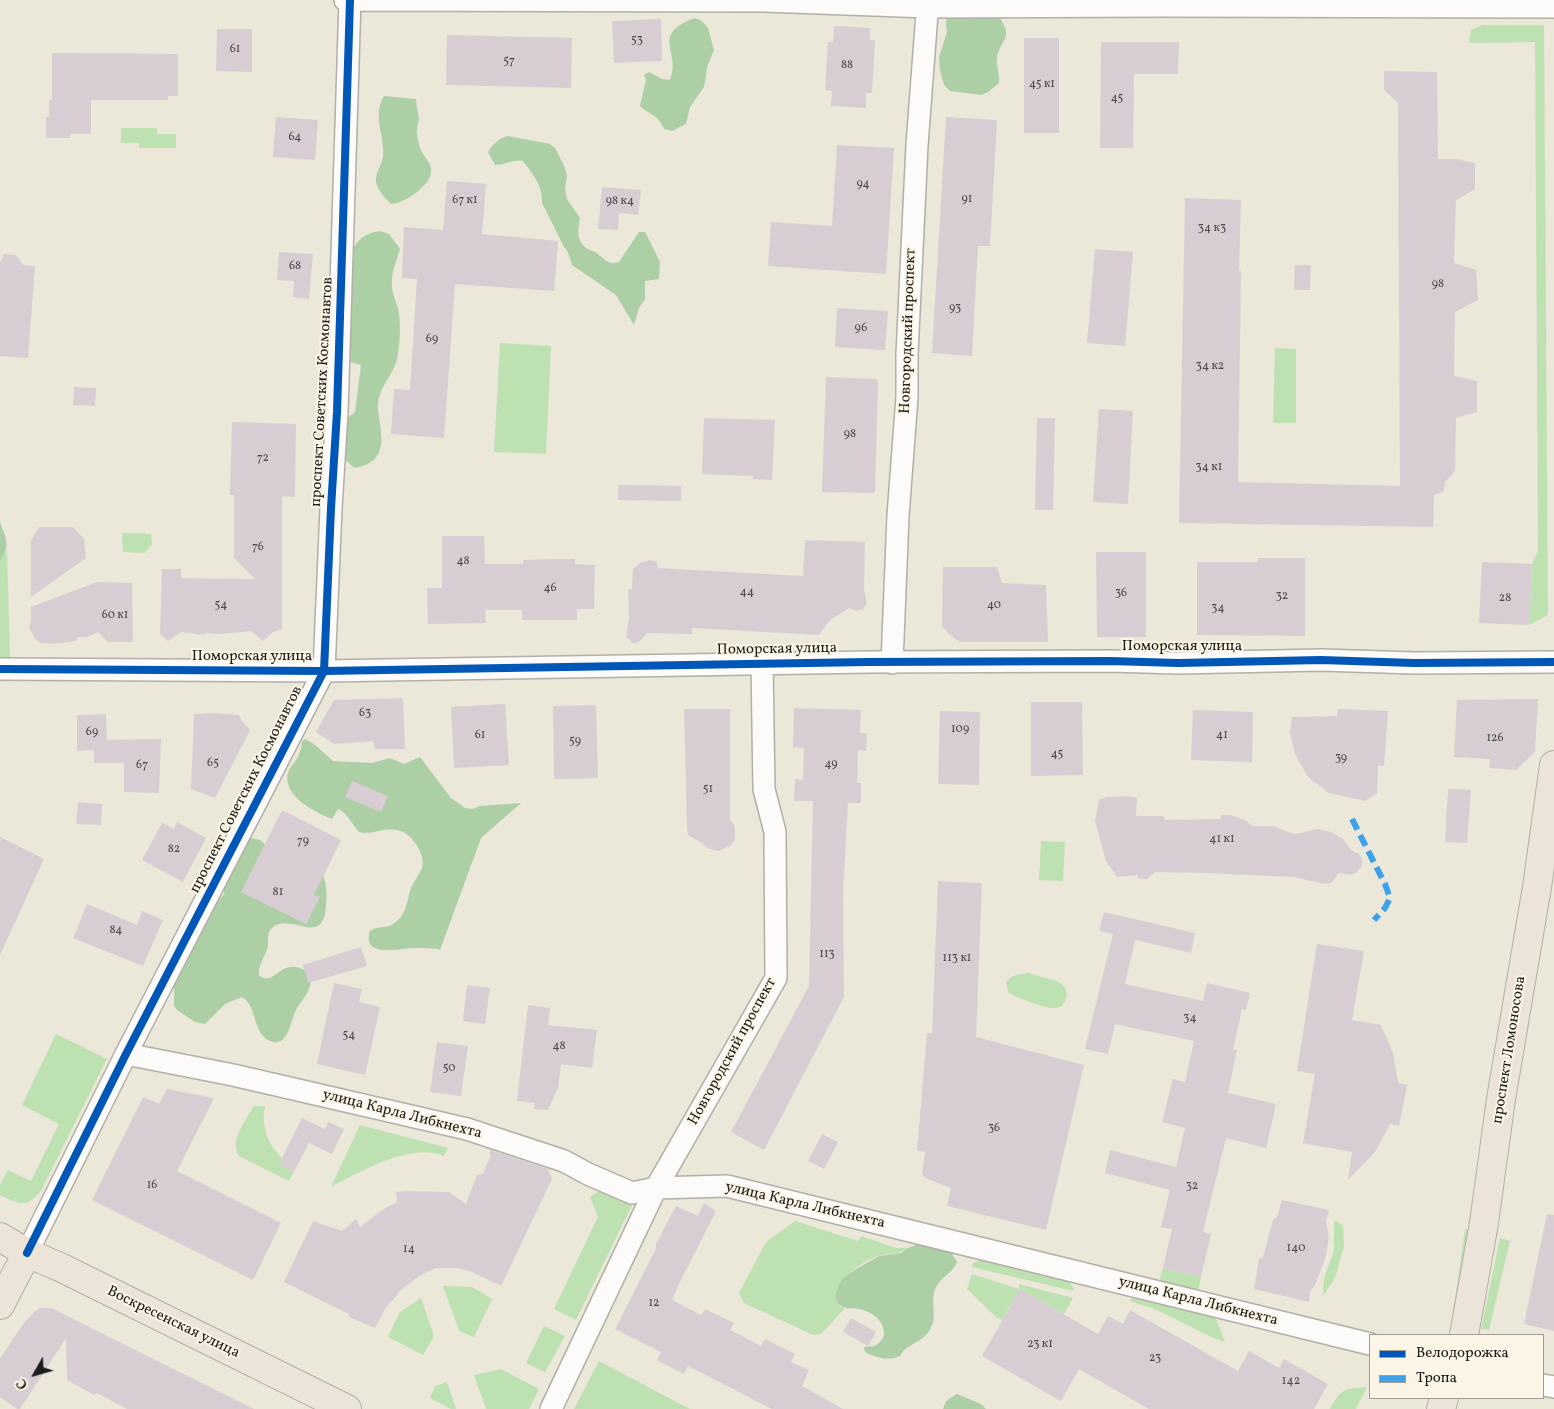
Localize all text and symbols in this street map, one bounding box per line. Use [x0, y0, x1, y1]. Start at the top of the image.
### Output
house number: 53 [631, 34, 643, 48]
house number: 61 [230, 43, 240, 57]
house number: 57 [503, 55, 515, 69]
house number: 88 [841, 59, 853, 73]
house number: 45 к1 [1029, 78, 1055, 92]
house number: 45 [1111, 92, 1123, 106]
house number: 64 [289, 131, 301, 145]
house number: 94 [856, 178, 870, 192]
house number: 91 [962, 193, 972, 207]
house number: 67 к1 [452, 194, 478, 208]
house number: 98 к4 [606, 195, 634, 209]
house number: 34 к3 [1198, 222, 1226, 236]
street label: Новгородский проспект [897, 248, 921, 414]
house number: 68 [289, 260, 301, 274]
street label: проспект Советских Космонавтов [308, 277, 338, 507]
house number: 98 [1432, 278, 1444, 292]
house number: 93 [949, 302, 961, 316]
house number: 96 [855, 322, 867, 336]
house number: 69 [426, 333, 438, 347]
house number: 34 к2 [1196, 360, 1224, 374]
house number: 98 [844, 428, 856, 442]
house number: 72 [257, 452, 269, 466]
house number: 34 к1 [1196, 461, 1222, 475]
house number: 76 [252, 541, 264, 555]
house number: 48 [456, 555, 470, 569]
house number: 46 [543, 582, 557, 596]
house number: 44 [740, 586, 754, 600]
house number: 36 [1115, 587, 1127, 601]
house number: 32 [1276, 590, 1288, 604]
house number: 28 [1499, 592, 1511, 606]
house number: 54 [215, 599, 227, 613]
house number: 40 [987, 599, 1001, 613]
house number: 34 [1211, 602, 1225, 616]
house number: 60 к1 [102, 609, 128, 623]
street label: Поморская улица [1122, 638, 1242, 656]
street label: Поморская улица [717, 640, 837, 660]
street label: Поморская улица [192, 648, 312, 666]
street label: проспект Советских Космонавтов [187, 683, 307, 897]
house number: 63 [359, 707, 371, 721]
house number: 109 [951, 723, 969, 737]
house number: 69 [86, 726, 98, 740]
house number: 61 [475, 729, 485, 743]
house number: 41 [1216, 729, 1228, 743]
house number: 126 [1486, 732, 1504, 746]
house number: 59 [569, 735, 581, 749]
house number: 45 [1051, 748, 1063, 762]
house number: 39 [1335, 752, 1347, 766]
house number: 65 [207, 757, 219, 771]
house number: 49 [824, 758, 838, 772]
house number: 67 [136, 759, 148, 773]
house number: 51 [703, 783, 713, 797]
house number: 41 к1 [1209, 833, 1235, 847]
house number: 79 [297, 835, 309, 849]
house number: 82 [168, 843, 180, 857]
house number: 81 [273, 886, 283, 900]
house number: 84 [110, 924, 122, 938]
house number: 113 [819, 948, 835, 962]
house number: 113 к1 [943, 952, 971, 966]
street label: Новгородский проспект [685, 975, 781, 1129]
street label: проспект Ломоносова [1489, 975, 1531, 1125]
house number: 34 [1183, 1012, 1197, 1026]
house number: 54 [343, 1029, 355, 1043]
house number: 48 [552, 1040, 566, 1054]
house number: 50 [443, 1062, 455, 1076]
street label: улица Карла Либкнехта [320, 1086, 484, 1144]
house number: 36 [988, 1122, 1000, 1136]
house number: 16 [147, 1179, 157, 1193]
street label: улица Карла Либкнехта [723, 1179, 887, 1233]
house number: 32 [1186, 1180, 1198, 1194]
house number: 140 [1287, 1242, 1305, 1256]
house number: 14 [403, 1243, 415, 1257]
street label: улица Карла Либкнехта [1116, 1273, 1280, 1331]
street label: Воскресенская улица [104, 1283, 242, 1363]
house number: 12 [648, 1297, 660, 1311]
legend [1369, 1334, 1544, 1399]
house number: 23 к1 [1027, 1338, 1053, 1352]
text: Велодорожка [1416, 1343, 1509, 1364]
north arrow [10, 1349, 60, 1399]
house number: 23 [1149, 1352, 1161, 1366]
text: Тропа [1416, 1368, 1457, 1389]
text: С [13, 1374, 33, 1393]
house number: 142 [1282, 1375, 1300, 1389]

